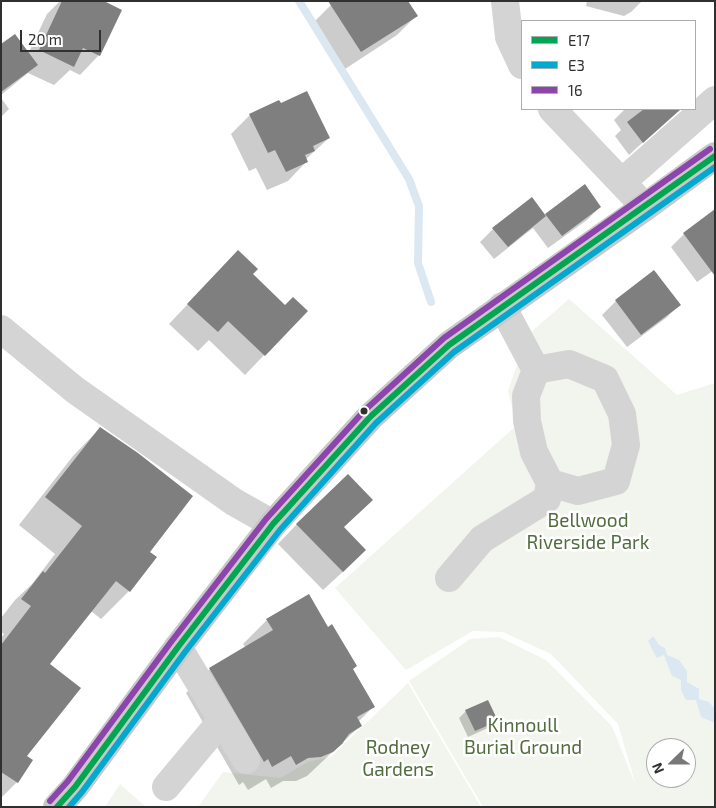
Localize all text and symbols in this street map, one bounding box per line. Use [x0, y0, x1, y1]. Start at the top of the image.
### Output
scale bar [22, 20, 104, 52]
legend [521, 20, 696, 110]
text: 20 m [28, 30, 62, 48]
text: E17 [568, 31, 590, 49]
text: E3 [568, 56, 585, 74]
text: 16 [568, 81, 583, 99]
unlabelled marker [359, 406, 369, 416]
park label: Bellwood Riverside Park [527, 510, 649, 554]
park label: Kinnoull Burial Ground [464, 715, 582, 759]
park label: Rodney Gardens [362, 737, 434, 781]
north arrow [646, 738, 696, 788]
text: N [648, 761, 667, 776]

